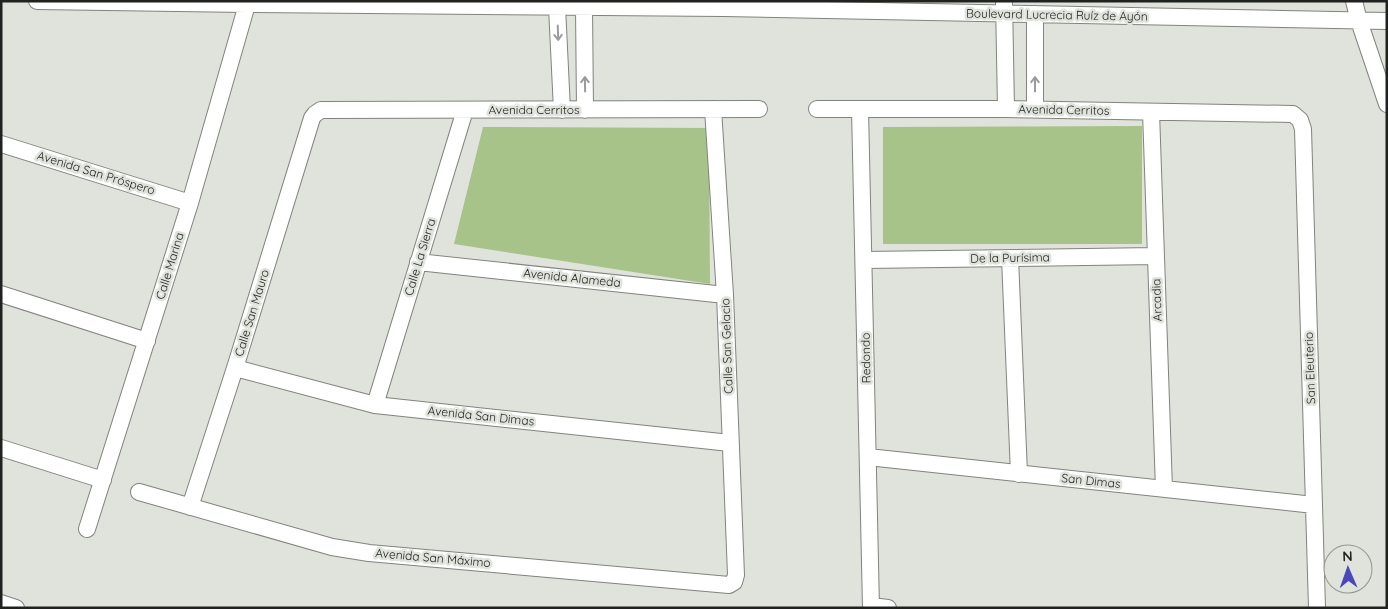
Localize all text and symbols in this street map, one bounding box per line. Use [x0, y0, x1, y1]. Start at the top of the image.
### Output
street label: Boulevard Lucrecia Ruíz de Ayón [966, 5, 1148, 24]
one-way arrow [554, 24, 563, 40]
one-way arrow [580, 76, 590, 92]
one-way arrow [1030, 77, 1040, 93]
street label: Avenida Cerritos [1018, 101, 1110, 118]
street label: Avenida Cerritos [488, 102, 580, 117]
street label: Avenida San Próspero [35, 147, 157, 198]
street label: Calle La Sierra [401, 216, 438, 297]
street label: Calle Marina [152, 231, 187, 301]
street label: De la Purísima [970, 249, 1050, 266]
street label: Avenida Alameda [523, 265, 622, 290]
street label: Calle San Mauro [231, 267, 272, 358]
street label: Arcadia [1148, 278, 1165, 322]
street label: Calle San Gelacio [717, 298, 736, 394]
street label: San Eleuterio [1301, 332, 1318, 405]
street label: Redondo [858, 333, 873, 384]
street label: Avenida San Dimas [427, 402, 535, 429]
street label: San Dimas [1061, 470, 1122, 491]
north arrow [1323, 544, 1373, 594]
street label: Avenida San Máximo [375, 545, 491, 570]
text: N [1342, 547, 1353, 565]

